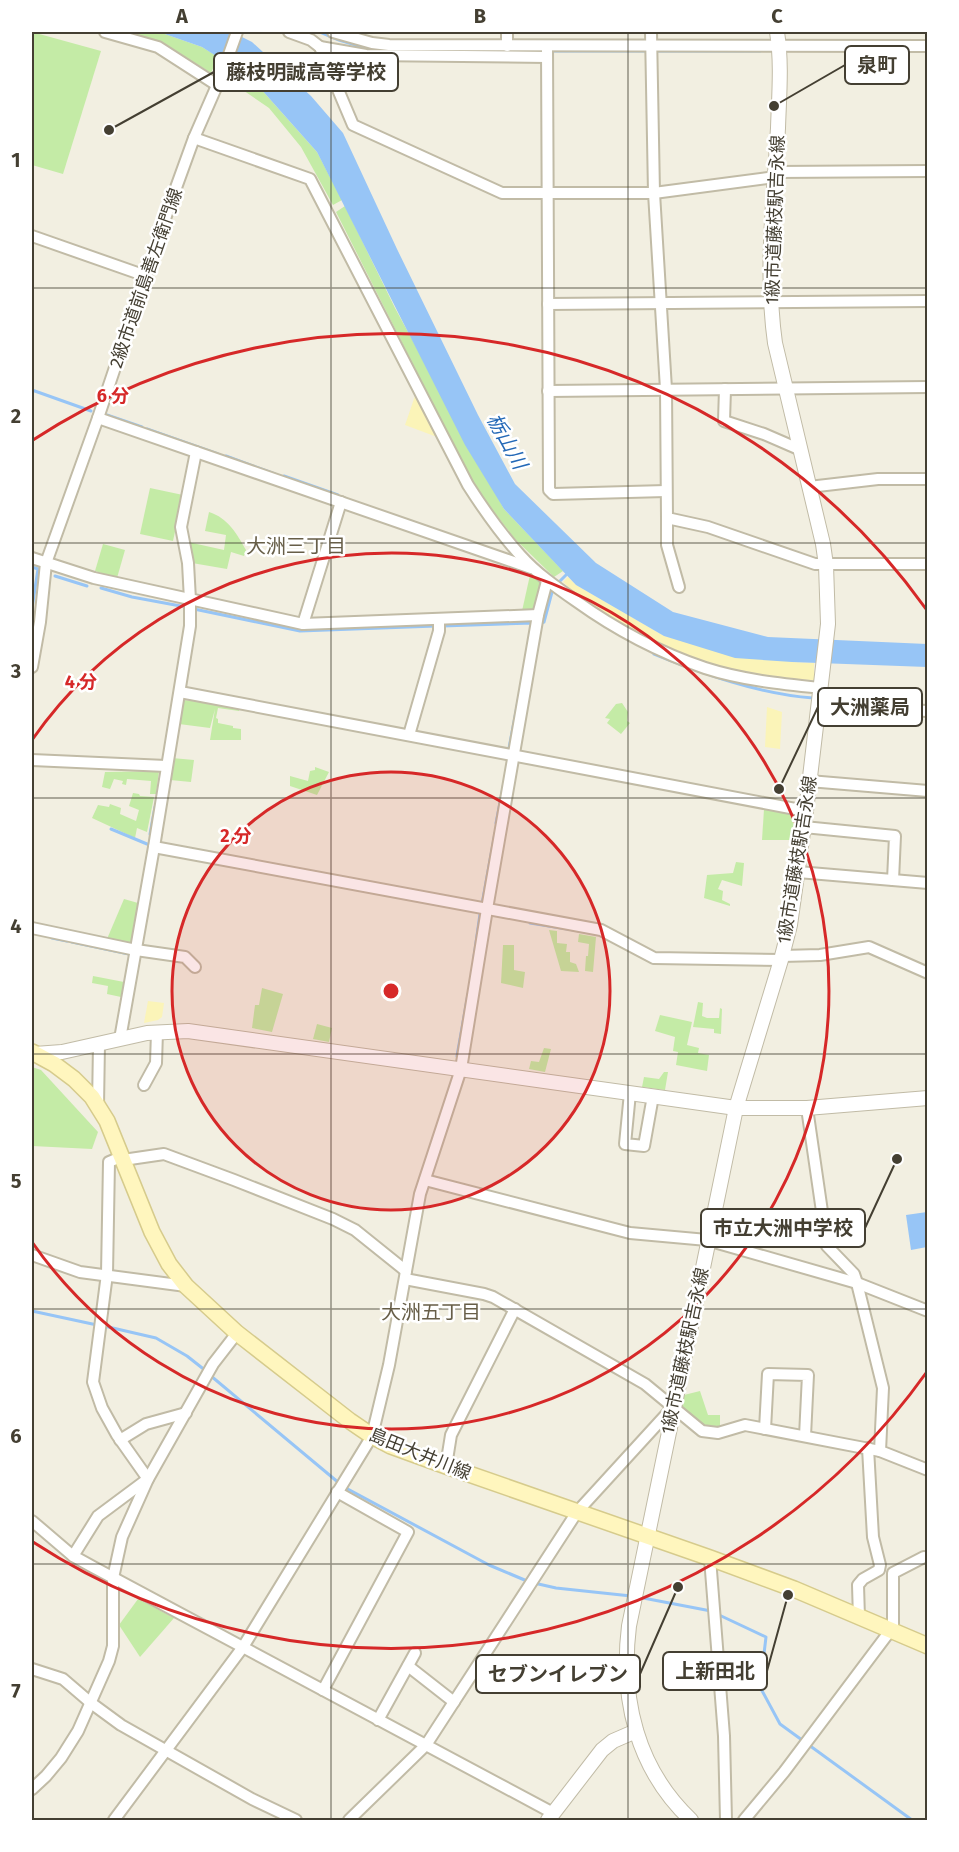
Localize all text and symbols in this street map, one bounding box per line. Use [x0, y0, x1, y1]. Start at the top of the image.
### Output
text: A [175, 4, 189, 28]
text: B [474, 4, 486, 28]
text: C [771, 4, 783, 28]
callout: 泉町 [845, 46, 909, 84]
callout: 藤枝明誠高等学校 [214, 53, 398, 91]
text: 泉町 [857, 53, 897, 77]
text: 藤枝明誠高等学校 [226, 60, 386, 84]
street label: 1級市道藤枝駅吉永線 [761, 135, 789, 305]
text: 1 [11, 148, 21, 172]
street label: 2級市道前島善左衛門線 [105, 185, 187, 371]
text: 6 分 [97, 385, 129, 407]
text: 2 [11, 404, 21, 428]
water label: 栃山川 [482, 409, 533, 475]
district label: 大洲三丁目 [246, 534, 346, 558]
text: 3 [10, 659, 21, 683]
text: 4 分 [65, 671, 97, 693]
callout: 大洲薬局 [818, 688, 922, 726]
text: 大洲薬局 [830, 695, 910, 719]
street label: 1級市道藤枝駅吉永線 [773, 774, 821, 946]
text: 2 分 [220, 825, 252, 847]
text: 4 [10, 914, 22, 938]
centre of rings [381, 981, 401, 1001]
text: 5 [11, 1169, 22, 1193]
callout: 市立大洲中学校 [701, 1209, 865, 1247]
text: 市立大洲中学校 [713, 1216, 853, 1240]
street label: 1級市道藤枝駅吉永線 [657, 1266, 713, 1436]
district label: 大洲五丁目 [381, 1300, 481, 1324]
text: 6 [10, 1424, 22, 1448]
street label: 島田大井川線 [366, 1424, 474, 1484]
callout: 上新田北 [663, 1652, 767, 1690]
callout: セブンイレブン [476, 1655, 640, 1693]
text: 上新田北 [675, 1659, 755, 1683]
text: セブンイレブン [488, 1662, 628, 1686]
text: 7 [11, 1679, 21, 1703]

